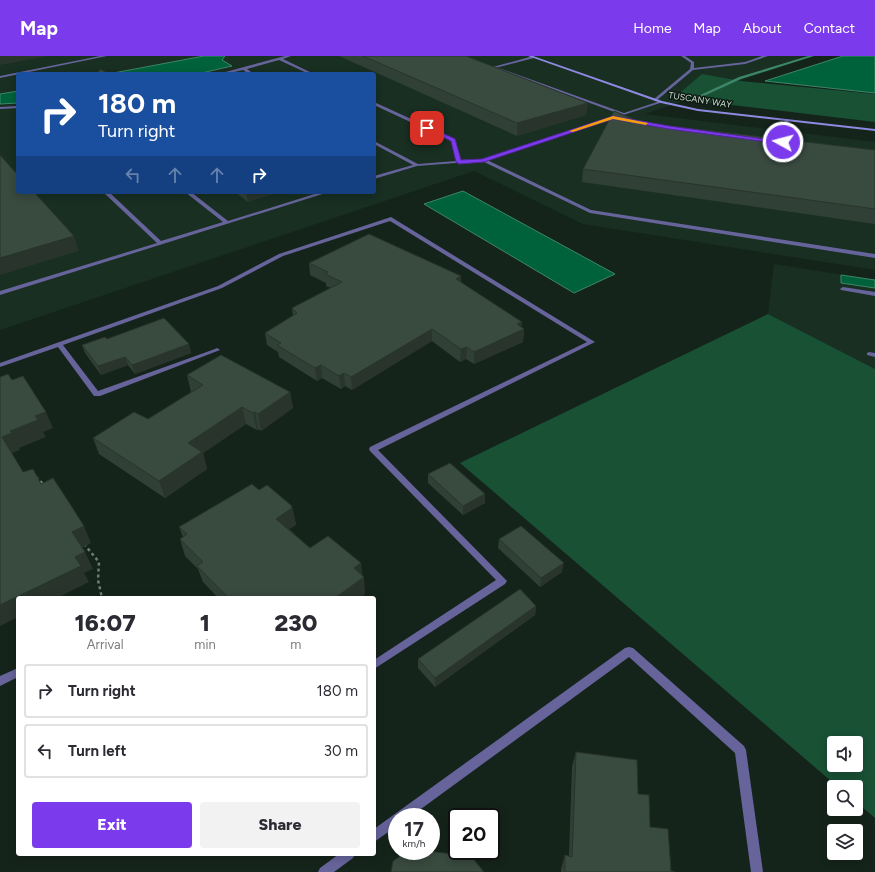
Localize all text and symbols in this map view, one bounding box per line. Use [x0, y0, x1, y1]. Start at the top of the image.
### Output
text: Map [20, 17, 58, 40]
text: Home [633, 20, 672, 37]
text: Map [694, 20, 721, 37]
text: About [743, 20, 782, 37]
text: Contact [804, 20, 855, 37]
text: 180 m [98, 86, 176, 120]
icon: right [32, 88, 84, 140]
street label: TUSCANY WAY [668, 89, 733, 110]
pin [410, 111, 444, 145]
icon: arrive [416, 117, 438, 139]
text: Turn right [98, 120, 175, 142]
position arrow [762, 121, 804, 163]
icon: left [122, 164, 144, 186]
icon: ahead [164, 164, 186, 186]
icon: ahead [206, 164, 228, 186]
icon: right [248, 164, 270, 186]
text: 16:07 [75, 608, 136, 637]
text: 1 [200, 608, 210, 637]
text: 230 [274, 608, 317, 637]
text: Arrival [87, 637, 124, 652]
text: min [194, 637, 216, 652]
text: m [290, 637, 301, 652]
icon: right [34, 680, 56, 702]
text: Turn right [68, 682, 136, 700]
text: 180 m [317, 682, 358, 700]
map controls [827, 736, 863, 860]
button: sound [827, 736, 863, 772]
icon: left [34, 740, 56, 762]
text: Turn left [68, 742, 126, 760]
text: 30 m [324, 742, 358, 760]
button: search [827, 780, 863, 816]
button: Exit [32, 802, 192, 848]
button: Share [200, 802, 360, 848]
speed limit sign: 20 [448, 808, 500, 860]
text: 17 [404, 817, 424, 841]
button: layers [827, 824, 863, 860]
text: km/h [403, 837, 425, 850]

